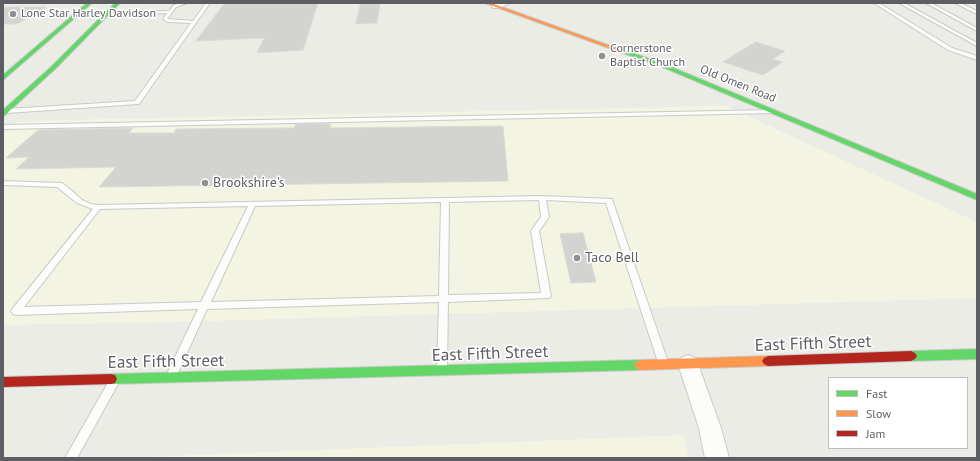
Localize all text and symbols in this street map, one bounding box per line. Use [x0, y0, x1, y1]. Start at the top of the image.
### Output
place label: Lone Star Harley Davidson [21, 7, 156, 21]
marker: Lone Star Harley Davidson [8, 9, 18, 19]
place label: Cornerstone Baptist Church [610, 42, 685, 70]
marker: Cornerstone Baptist Church [597, 51, 607, 61]
street label: Old Omen Road [698, 62, 778, 106]
place label: Brookshire's [213, 175, 285, 191]
marker: Brookshire's [200, 178, 210, 188]
place label: Taco Bell [585, 250, 639, 266]
marker: Taco Bell [572, 253, 582, 263]
street label: East Fifth Street [754, 332, 872, 356]
street label: East Fifth Street [431, 342, 549, 366]
street label: East Fifth Street [108, 351, 224, 373]
legend [828, 377, 968, 449]
text: Fast [866, 386, 887, 401]
text: Slow [866, 406, 891, 421]
text: Jam [866, 426, 885, 441]

